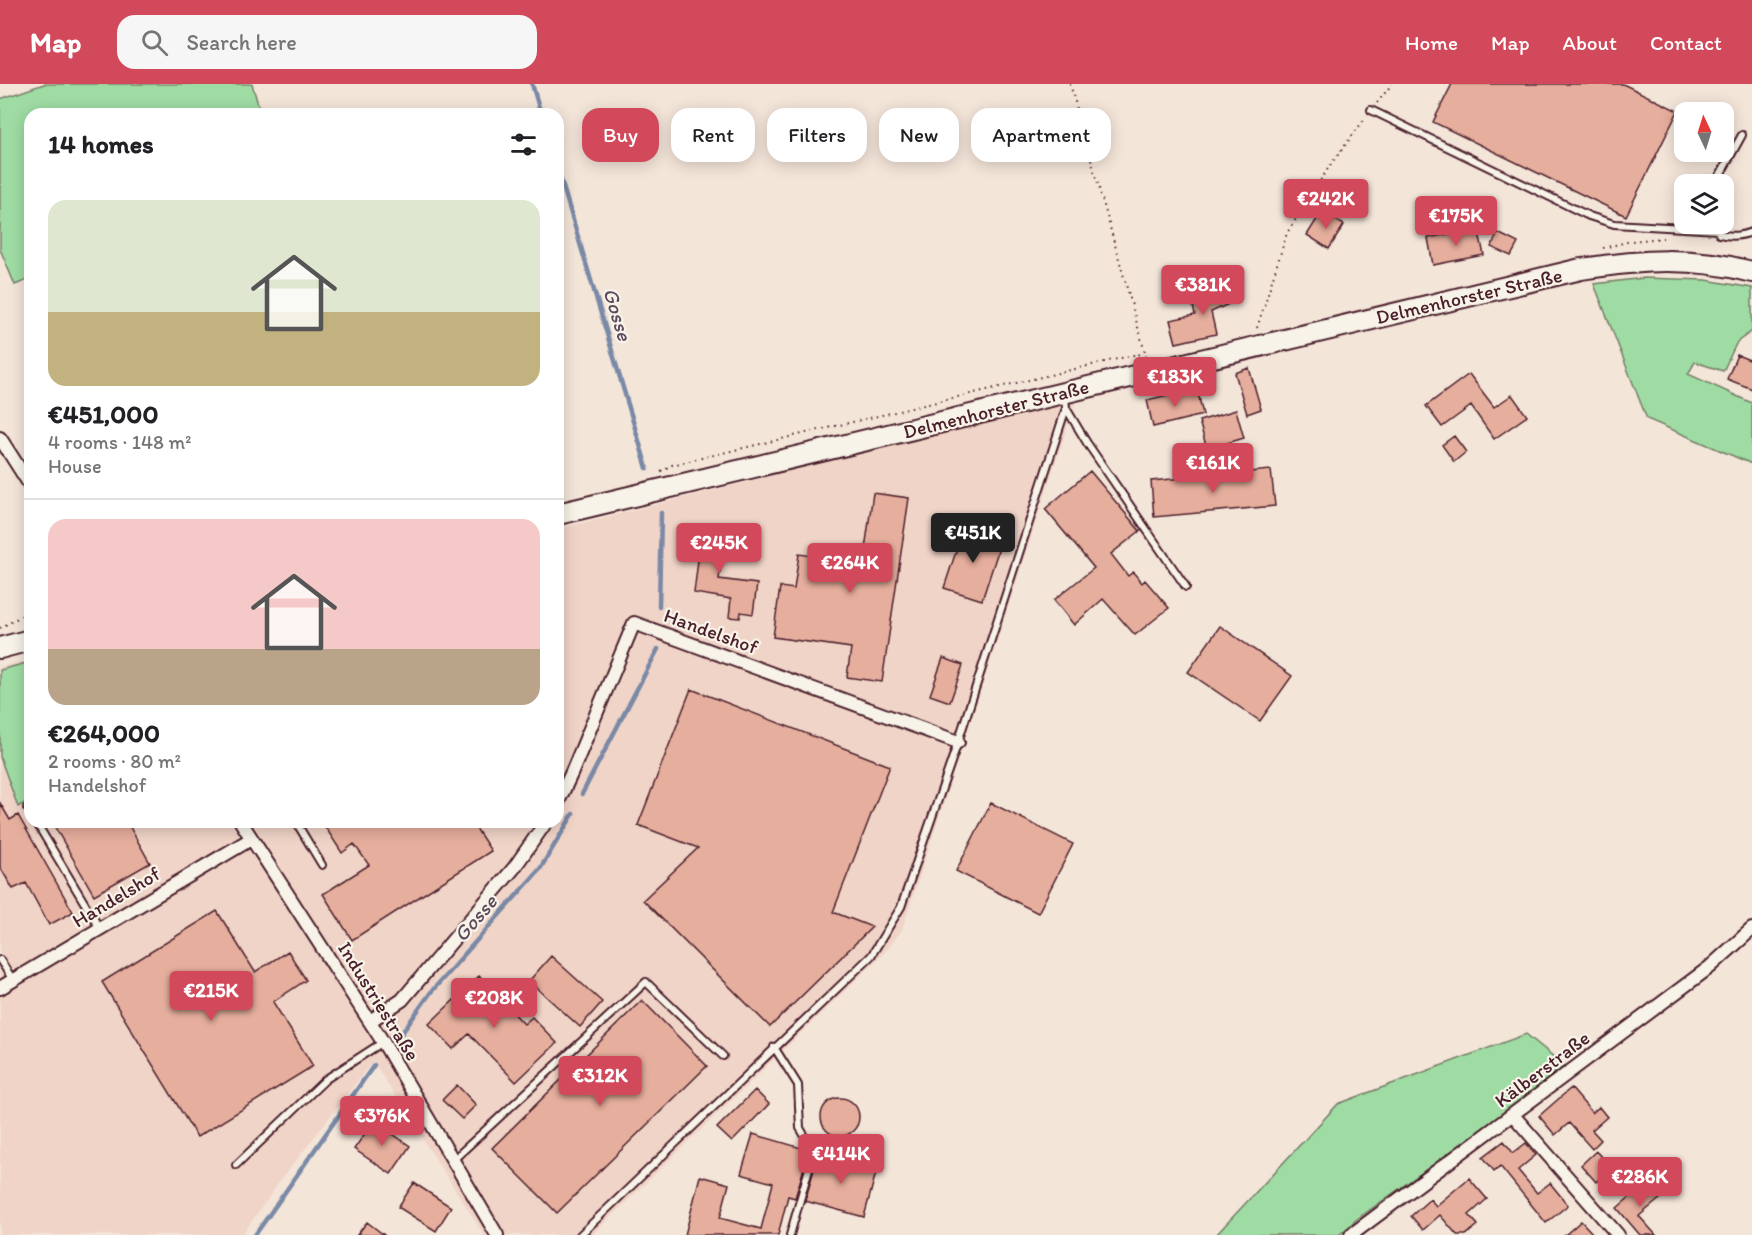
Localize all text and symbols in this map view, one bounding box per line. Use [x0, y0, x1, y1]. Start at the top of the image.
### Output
search box [117, 15, 537, 69]
text: Map [30, 25, 81, 59]
icon: search [138, 26, 171, 59]
text: Search here [186, 29, 297, 56]
text: Home [1405, 30, 1458, 55]
text: Map [1491, 30, 1530, 55]
text: About [1563, 30, 1617, 55]
text: Contact [1650, 30, 1722, 55]
north arrow [1674, 102, 1734, 162]
map controls [1674, 102, 1734, 234]
chip: Buy [582, 108, 659, 162]
chip: Rent [671, 108, 755, 162]
chip: Filters [767, 108, 867, 162]
chip: New [879, 108, 959, 162]
chip: Apartment [971, 108, 1111, 162]
text: 14 homes [48, 128, 154, 160]
icon: filters [507, 128, 540, 161]
button: layers [1674, 174, 1734, 234]
pin: €242K [1284, 179, 1368, 230]
text: €242K [1297, 186, 1355, 210]
pin: €175K [1414, 196, 1498, 247]
text: €175K [1429, 203, 1483, 227]
icon: home [240, 239, 348, 347]
street label: Delmenhorster Straße [1374, 263, 1564, 329]
pin: €381K [1161, 265, 1245, 316]
text: €381K [1175, 272, 1231, 296]
water label: Gosse [598, 285, 638, 344]
pin: €183K [1133, 357, 1217, 408]
text: €183K [1147, 364, 1203, 388]
street label: Delmenhorster Straße [901, 374, 1091, 444]
text: €451,000 [48, 398, 158, 430]
text: 4 rooms · 148 m² [48, 430, 192, 454]
pin: €161K [1171, 443, 1255, 494]
text: €161K [1186, 450, 1240, 474]
text: House [48, 454, 102, 478]
pin: €451K [931, 513, 1015, 564]
text: €451K [945, 520, 1001, 544]
pin: €245K [677, 523, 761, 574]
text: €245K [690, 530, 748, 554]
pin: €264K [808, 543, 892, 594]
text: €264K [821, 550, 879, 574]
icon: home [240, 558, 348, 666]
street label: Handelshof [661, 603, 762, 659]
text: €264,000 [48, 717, 160, 749]
text: 2 rooms · 80 m² [48, 749, 181, 773]
text: Handelshof [48, 773, 146, 797]
street label: Handelshof [68, 861, 165, 933]
water label: Gosse [448, 889, 503, 947]
street label: Industriestraße [333, 937, 425, 1065]
pin: €215K [169, 971, 253, 1022]
text: €215K [184, 978, 238, 1002]
pin: €208K [452, 978, 536, 1029]
text: €208K [465, 985, 523, 1009]
street label: Kälberstraße [1490, 1025, 1594, 1113]
pin: €312K [558, 1056, 642, 1107]
text: €312K [573, 1063, 627, 1087]
pin: €376K [340, 1096, 424, 1147]
text: €376K [354, 1103, 410, 1127]
pin: €414K [799, 1134, 883, 1185]
text: €414K [812, 1141, 870, 1165]
pin: €286K [1598, 1157, 1682, 1208]
text: €286K [1612, 1164, 1668, 1188]

